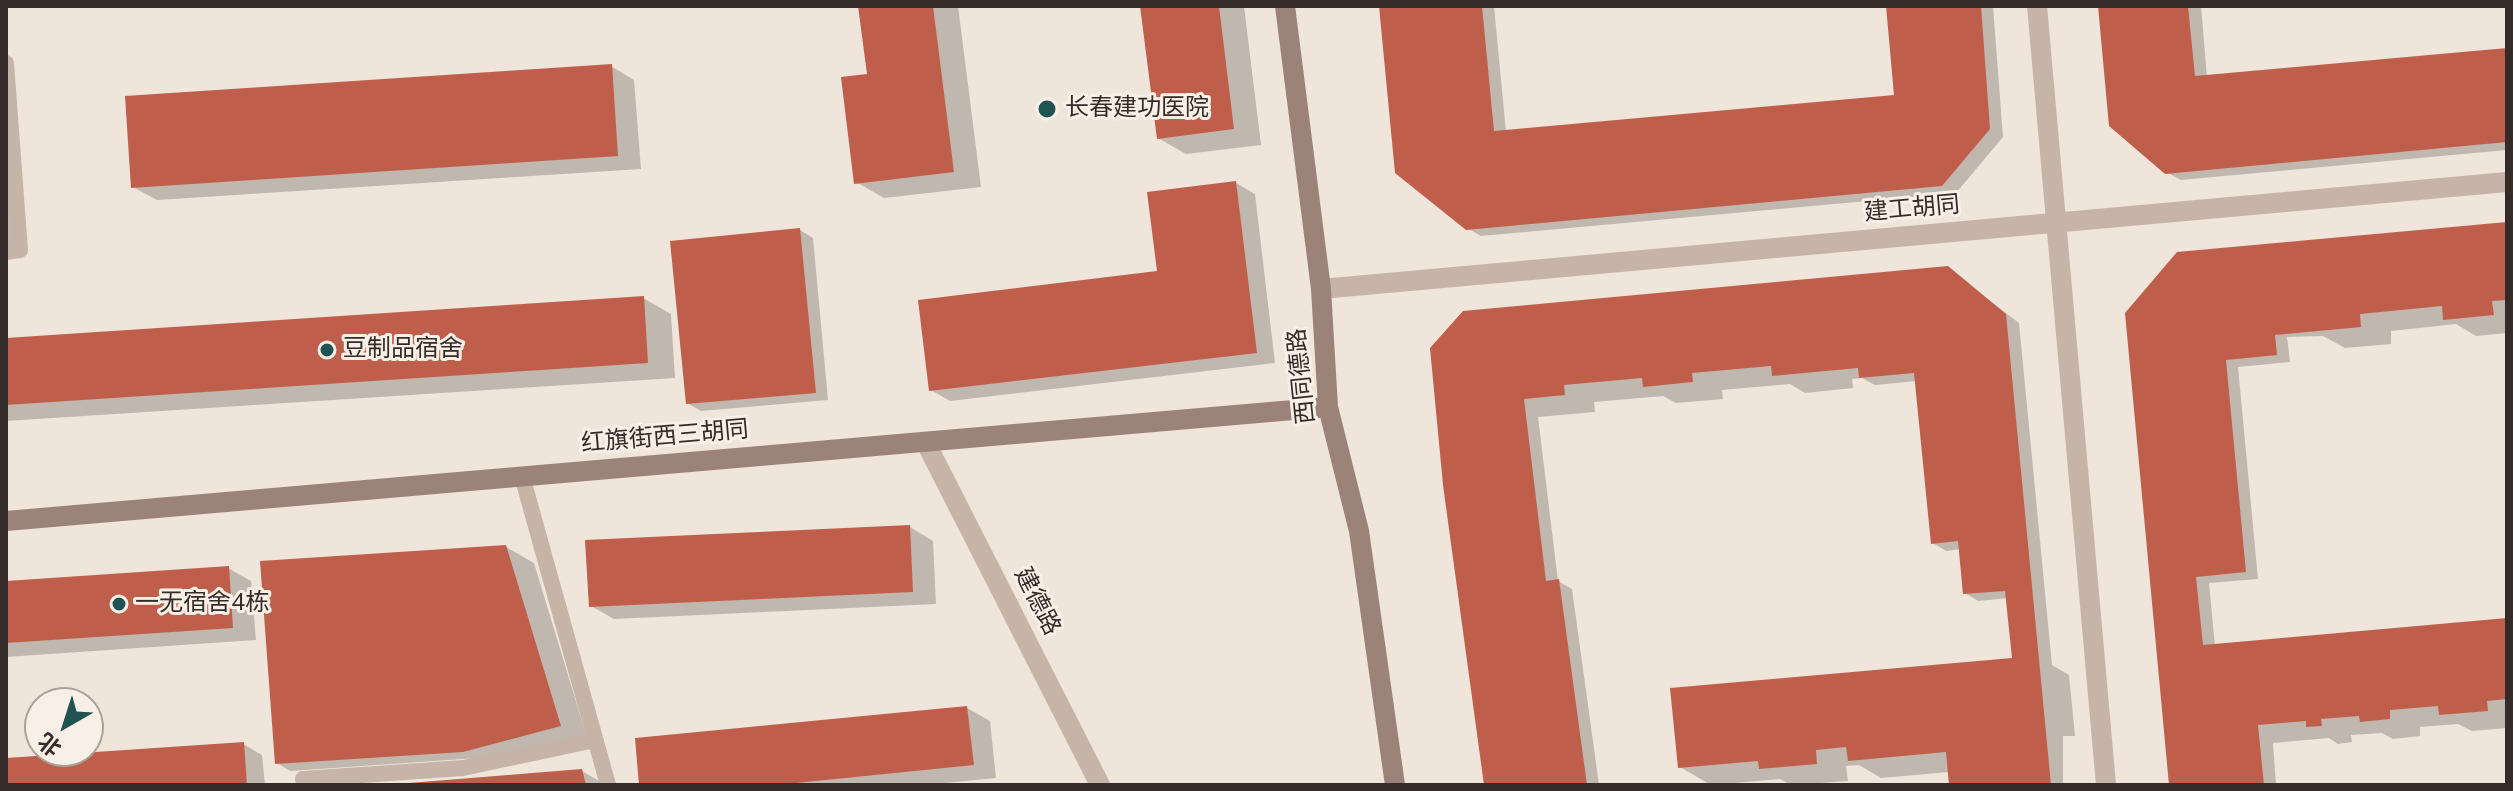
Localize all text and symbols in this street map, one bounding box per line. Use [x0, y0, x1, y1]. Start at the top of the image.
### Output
place label: 长春建功医院 [1065, 95, 1209, 123]
marker: 长春建功医院 [1036, 98, 1058, 120]
street label: 建工胡同 [1863, 191, 1961, 229]
street label: 西同德路 [1284, 327, 1322, 425]
place label: 豆制品宿舍 [343, 336, 463, 364]
marker: 豆制品宿舍 [318, 341, 336, 359]
street label: 红旗街西三胡同 [580, 416, 750, 460]
street label: 建德路 [1007, 563, 1065, 641]
place label: 一无宿舍4栋 [135, 590, 269, 618]
marker: 一无宿舍4栋 [110, 595, 128, 613]
north arrow [24, 687, 104, 767]
text: 北 [32, 726, 68, 763]

